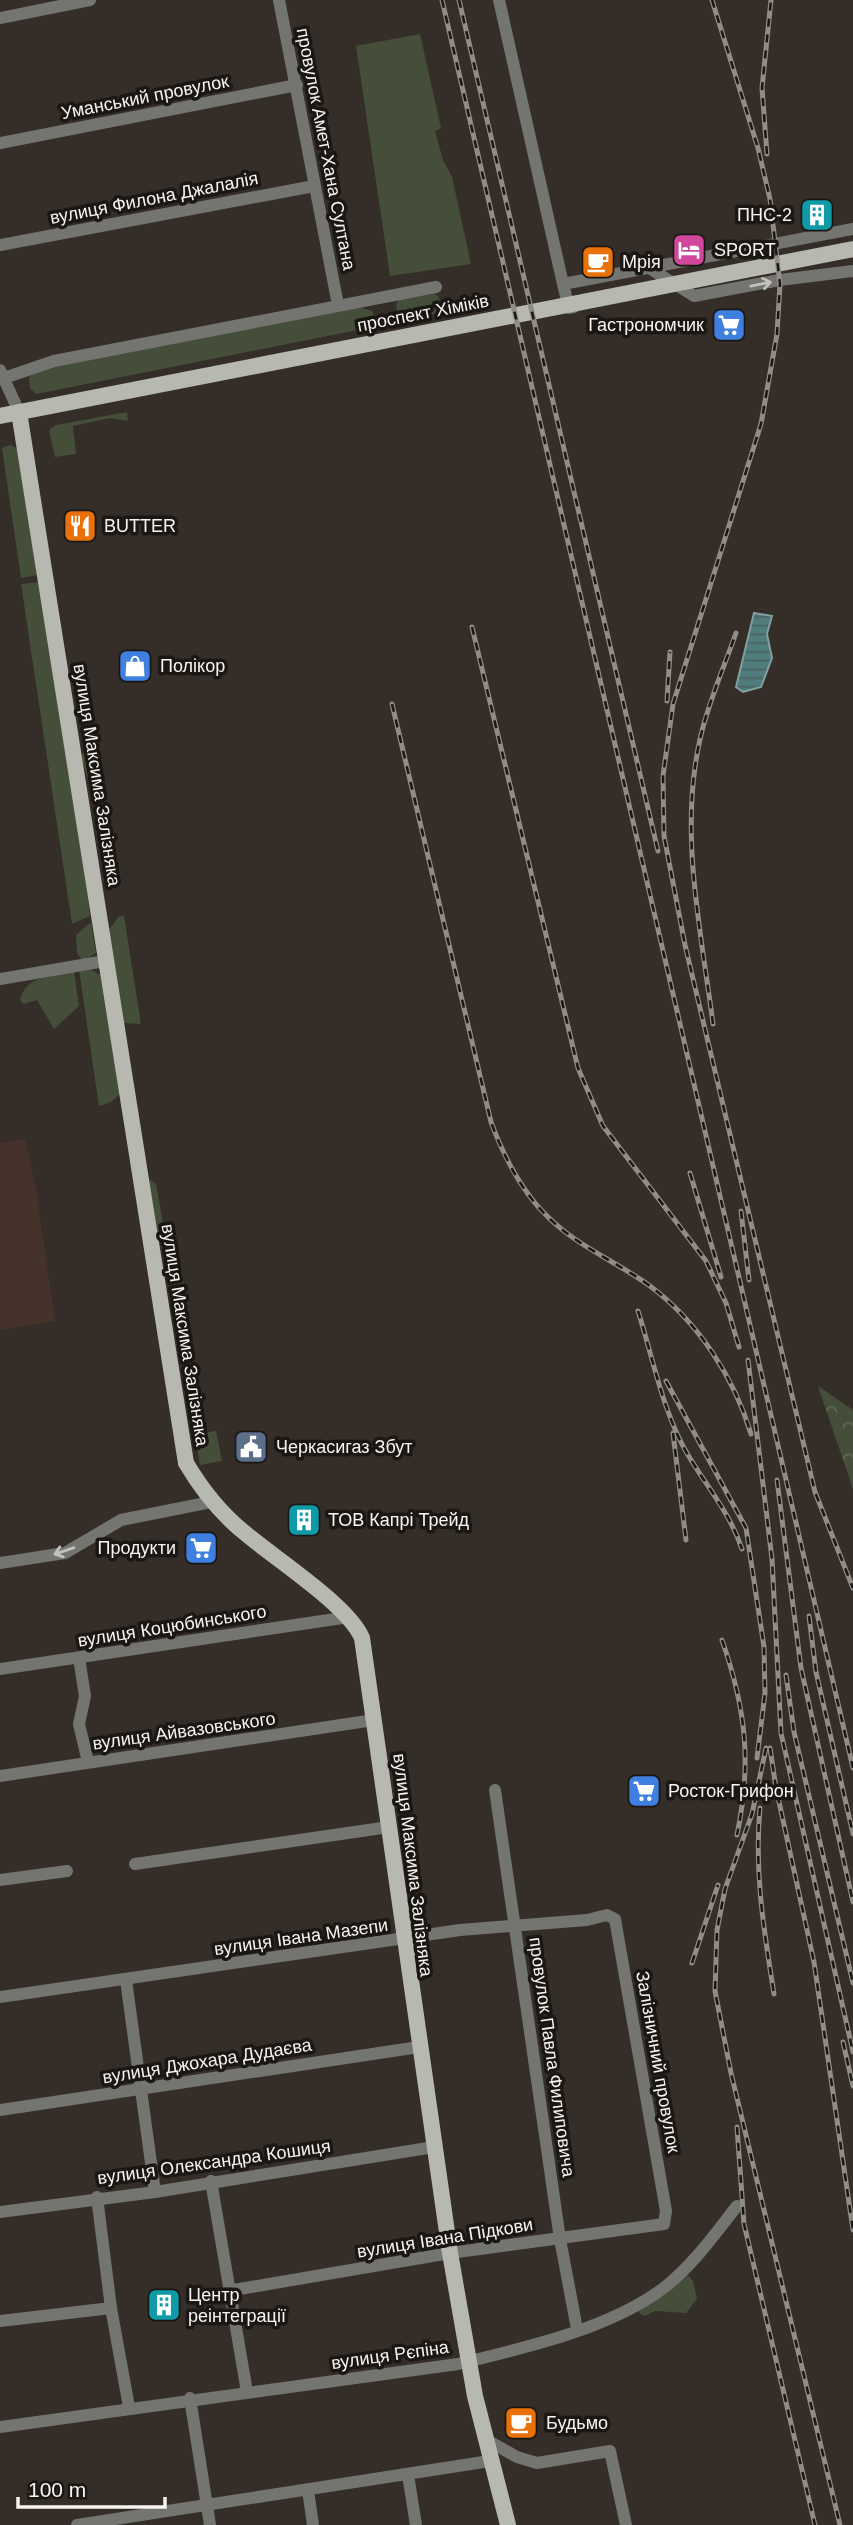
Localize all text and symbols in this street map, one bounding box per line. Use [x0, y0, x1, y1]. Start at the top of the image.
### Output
street label: провулок Амет-Хана Султана [293, 26, 359, 273]
street label: Уманський провулок [59, 71, 231, 123]
street label: вулиця Филона Джалалія [48, 168, 260, 228]
building icon: ПНС-2 [798, 196, 836, 234]
place label: ПНС-2 [737, 205, 792, 225]
hotel icon: SPORT [670, 231, 708, 269]
place label: SPORT [714, 240, 776, 260]
cafe icon: Мрія [579, 243, 617, 281]
place label: Мрія [622, 252, 661, 272]
one-way arrow [749, 276, 772, 290]
street label: проспект Хіміків [355, 290, 491, 336]
supermarket icon: Гастрономчик [710, 306, 748, 344]
place label: Гастрономчик [588, 315, 704, 335]
restaurant icon: BUTTER [61, 507, 99, 545]
place label: BUTTER [104, 516, 176, 536]
shop icon: Полікор [116, 647, 154, 685]
place label: Полікор [160, 656, 225, 676]
street label: вулиця Максима Залізняка [70, 662, 125, 889]
street label: вулиця Максима Залізняка [158, 1222, 213, 1449]
public building icon: Черкасигаз Збут [232, 1428, 270, 1466]
place label: Черкасигаз Збут [276, 1437, 413, 1457]
building icon: ТОВ Капрі Трейд [285, 1501, 323, 1539]
place label: ТОВ Капрі Трейд [328, 1510, 470, 1530]
supermarket icon: Продукти [182, 1529, 220, 1567]
place label: Продукти [98, 1538, 176, 1558]
one-way arrow [54, 1546, 75, 1558]
street label: вулиця Коцюбинського [76, 1601, 268, 1651]
street label: вулиця Айвазовського [91, 1708, 277, 1754]
street label: вулиця Максима Залізняка [389, 1752, 437, 1979]
supermarket icon: Росток-Грифон [625, 1772, 663, 1810]
place label: Росток-Грифон [668, 1781, 794, 1801]
street label: вулиця Івана Мазепи [213, 1915, 389, 1959]
street label: провулок Павла Филиповича [525, 1936, 579, 2179]
street label: Залізничний провулок [632, 1970, 684, 2155]
street label: вулиця Джохара Дудаєва [101, 2034, 314, 2087]
street label: вулиця Олександра Кошиця [96, 2136, 332, 2188]
street label: вулиця Івана Підкови [356, 2214, 534, 2262]
place label: Центр реінтеграції [188, 2285, 286, 2326]
building icon: Центр реінтеграції [145, 2286, 183, 2324]
street label: вулиця Рєпіна [330, 2337, 451, 2373]
cafe icon: Будьмо [502, 2404, 540, 2442]
place label: Будьмо [546, 2413, 608, 2433]
scale bar [18, 2466, 164, 2510]
text: 100 m [28, 2478, 86, 2501]

